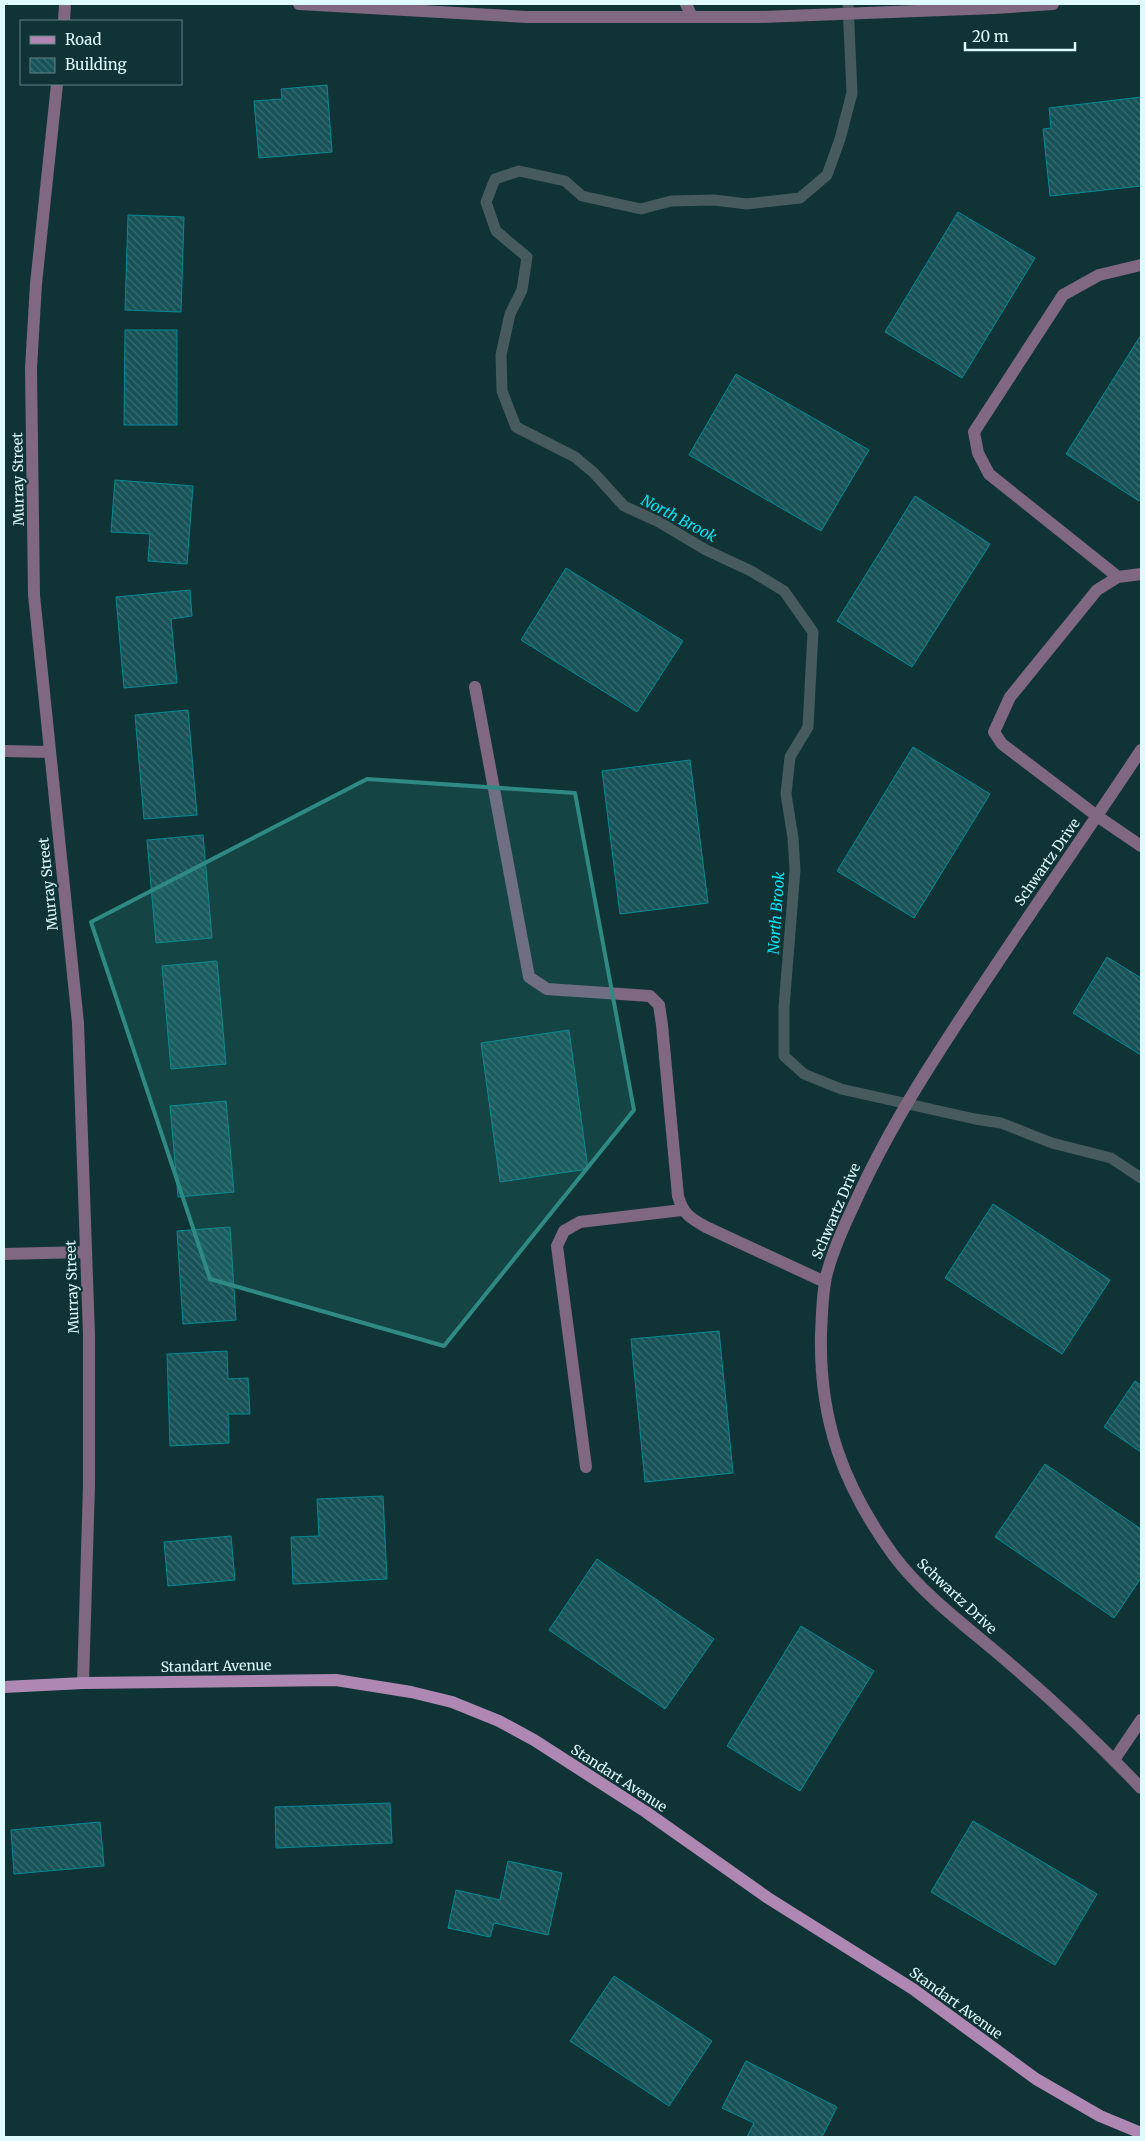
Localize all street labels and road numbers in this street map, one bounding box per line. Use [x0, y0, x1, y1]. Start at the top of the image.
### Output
street label: Murray Street [8, 432, 28, 526]
street label: Schwartz Drive [1010, 815, 1084, 909]
street label: Murray Street [34, 836, 62, 931]
street label: Schwartz Drive [808, 1160, 864, 1262]
street label: Murray Street [61, 1239, 83, 1334]
street label: Schwartz Drive [913, 1554, 1001, 1638]
street label: Standart Avenue [160, 1656, 272, 1676]
street label: Standart Avenue [568, 1740, 670, 1816]
street label: Standart Avenue [906, 1963, 1006, 2043]

